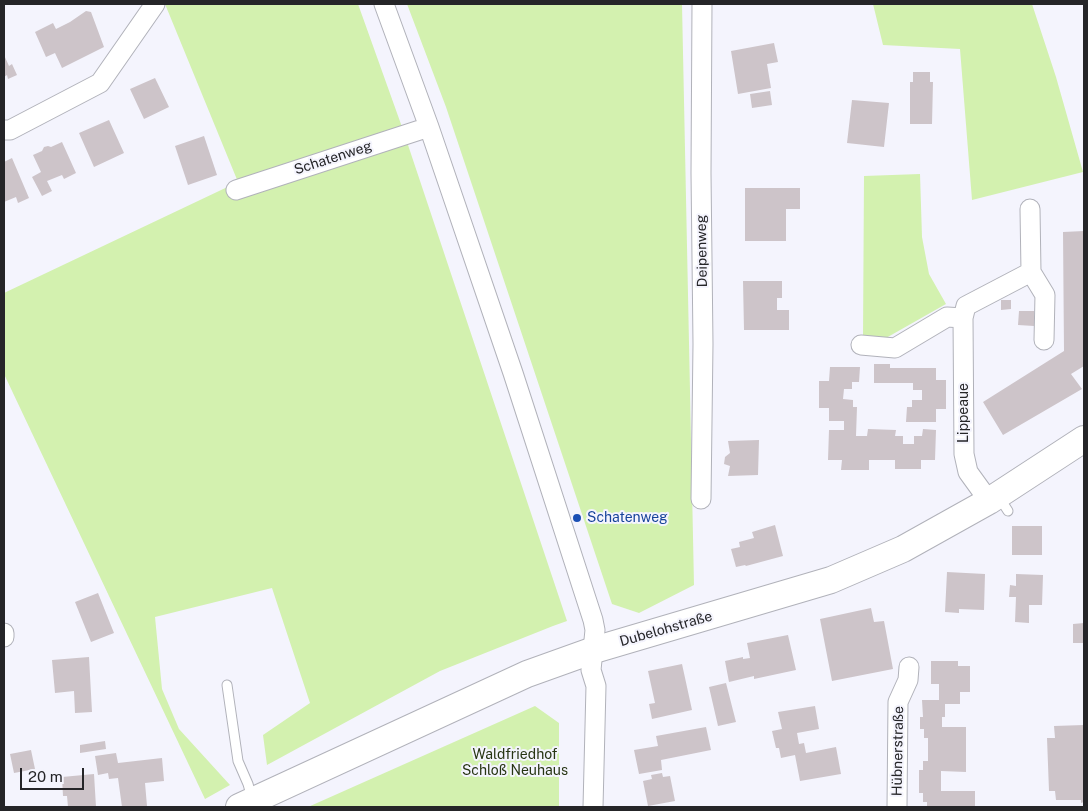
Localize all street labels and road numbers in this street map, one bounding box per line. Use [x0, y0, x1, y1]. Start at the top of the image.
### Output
street label: Schatenweg [292, 138, 374, 178]
street label: Deipenweg [693, 215, 711, 287]
street label: Lippeaue [956, 383, 972, 443]
street label: Dubelohstraße [618, 608, 714, 650]
street label: Hübnerstraße [889, 706, 907, 796]

